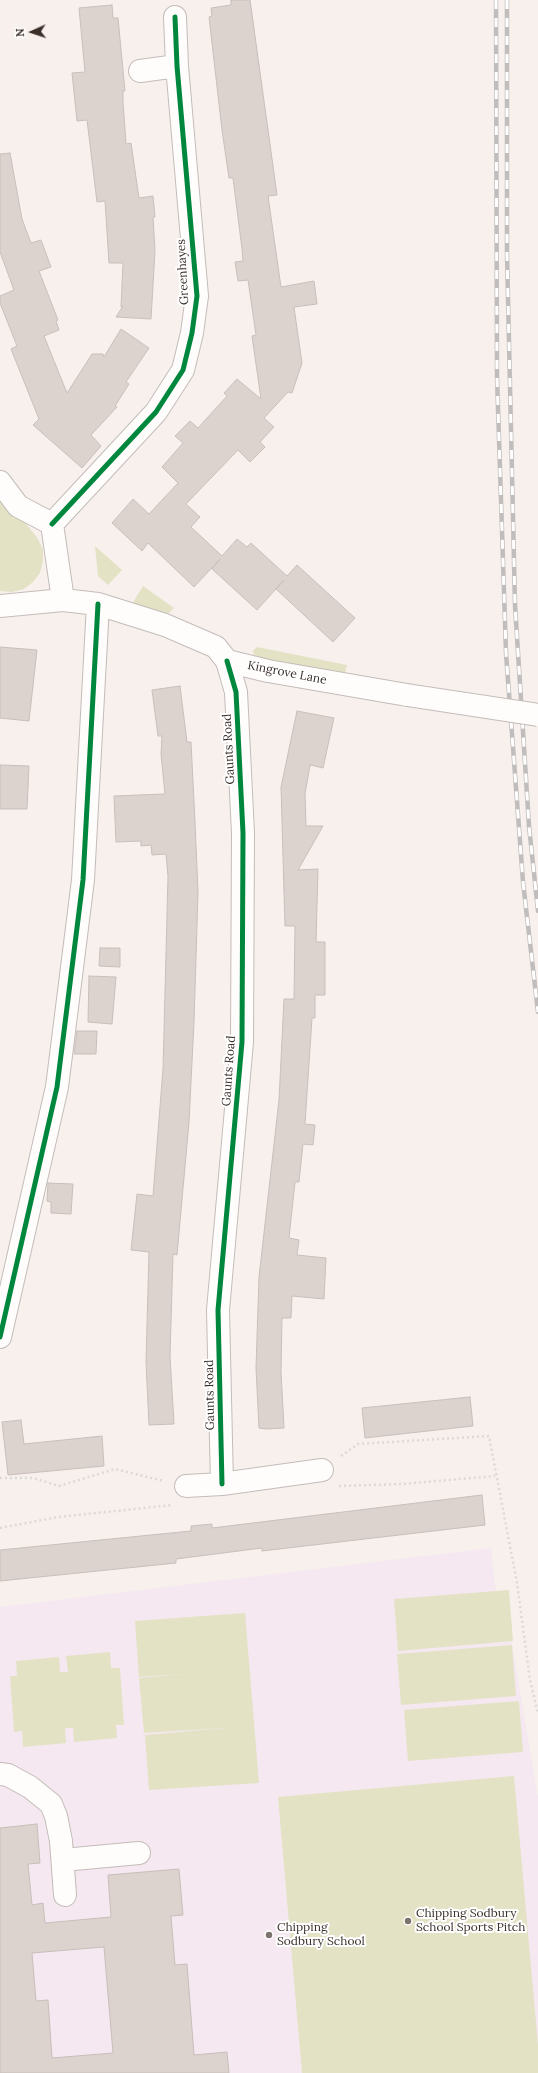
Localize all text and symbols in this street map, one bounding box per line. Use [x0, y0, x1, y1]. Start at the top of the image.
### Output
north arrow [12, 12, 52, 52]
text: N [13, 28, 27, 37]
street label: Greenhayes [174, 239, 192, 305]
street label: Kingrove Lane [246, 658, 328, 688]
street label: Gaunts Road [220, 713, 238, 785]
street label: Gaunts Road [219, 1035, 239, 1107]
street label: Gaunts Road [202, 1359, 218, 1431]
place label: Chipping Sodbury School Sports Pitch [416, 1907, 525, 1935]
marker: Chipping Sodbury School Sports Pitch [403, 1916, 413, 1926]
place label: Chipping Sodbury School [277, 1921, 365, 1949]
marker: Chipping Sodbury School [264, 1930, 274, 1940]

